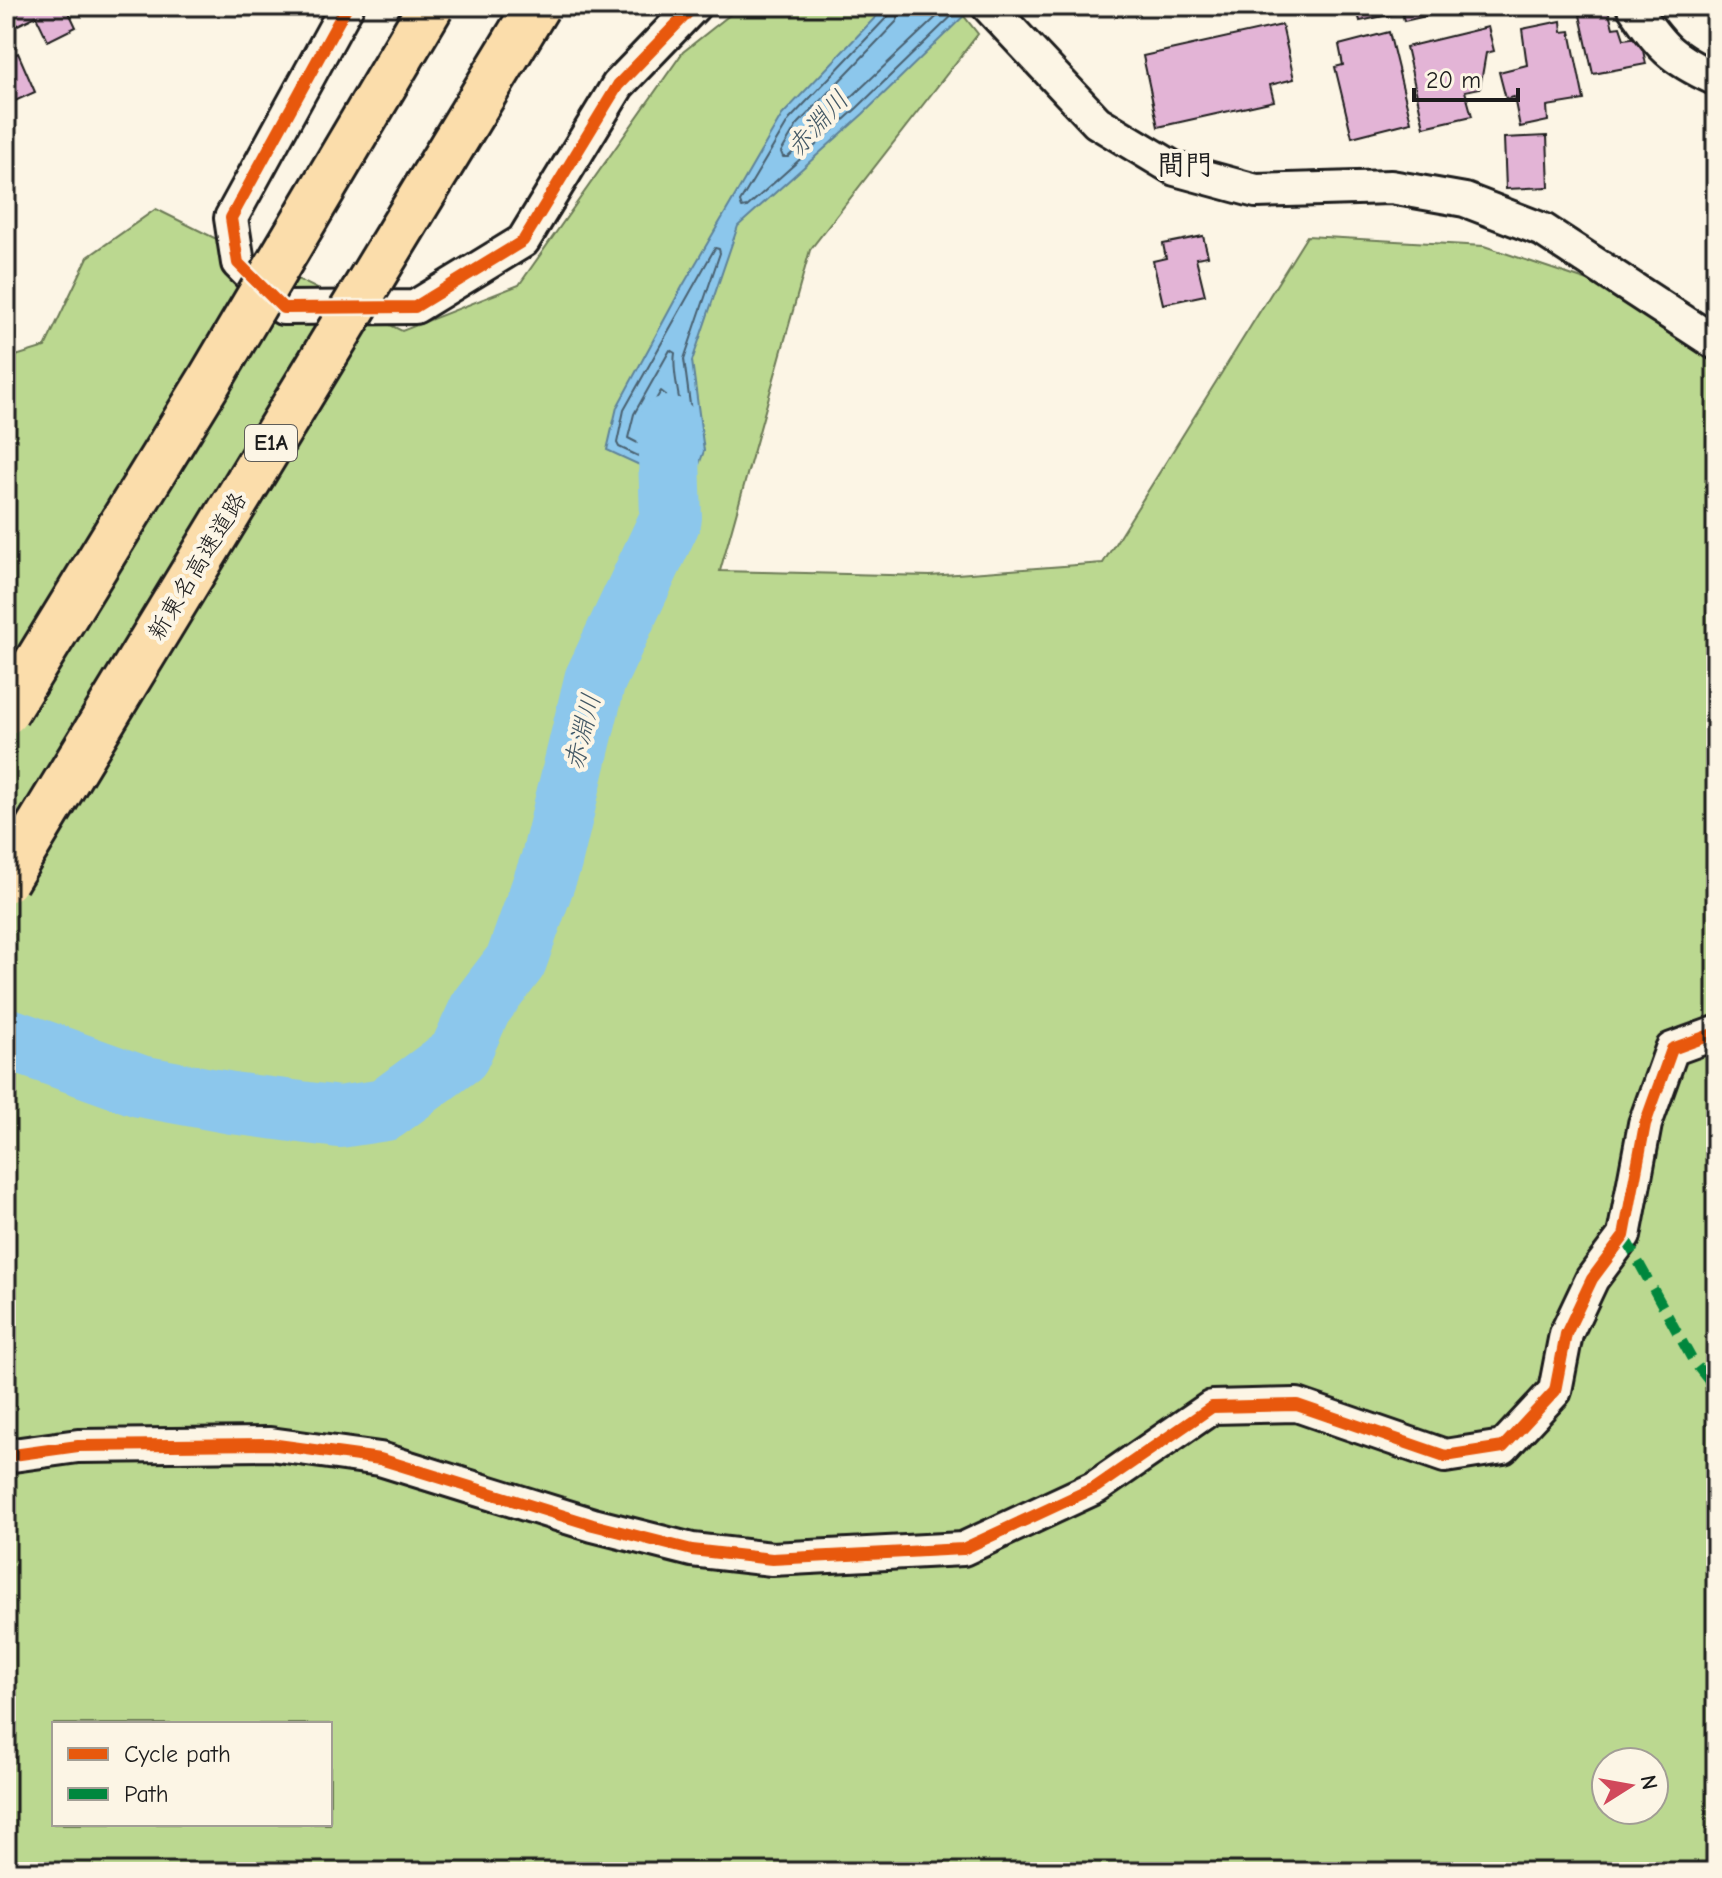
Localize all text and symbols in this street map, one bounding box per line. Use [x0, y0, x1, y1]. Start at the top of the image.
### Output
scale bar [1414, 52, 1518, 102]
text: 20 m [1426, 66, 1481, 94]
water label: 赤淵川 [781, 85, 855, 163]
district label: 間門 [1157, 149, 1213, 181]
road number: E1A [245, 425, 297, 461]
street label: 新東名高速道路 [142, 487, 252, 645]
water label: 赤淵川 [559, 691, 607, 773]
legend [52, 1722, 332, 1826]
text: Cycle path [124, 1740, 231, 1768]
north arrow [1590, 1746, 1670, 1826]
text: N [1635, 1773, 1663, 1792]
text: Path [124, 1780, 169, 1808]

